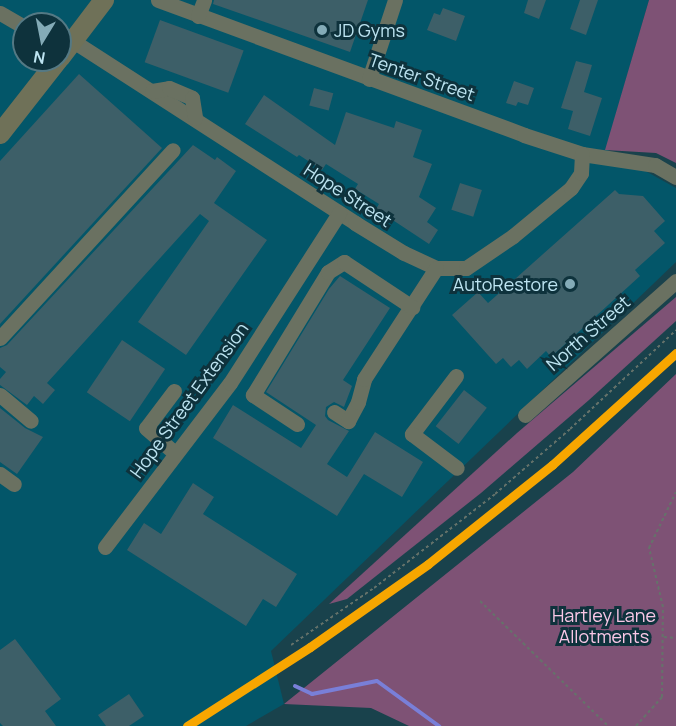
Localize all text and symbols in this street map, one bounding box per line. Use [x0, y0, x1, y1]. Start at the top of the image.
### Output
north arrow [12, 12, 72, 72]
place label: JD Gyms [334, 19, 405, 41]
marker: JD Gyms [315, 23, 329, 37]
text: N [32, 46, 47, 70]
street label: Tenter Street [366, 49, 478, 105]
street label: Hope Street [300, 159, 396, 231]
place label: AutoRestore [453, 273, 558, 295]
marker: AutoRestore [563, 277, 577, 291]
street label: North Street [542, 291, 634, 375]
street label: Hope Street Extension [125, 318, 253, 482]
park label: Hartley Lane Allotments [552, 605, 656, 648]

